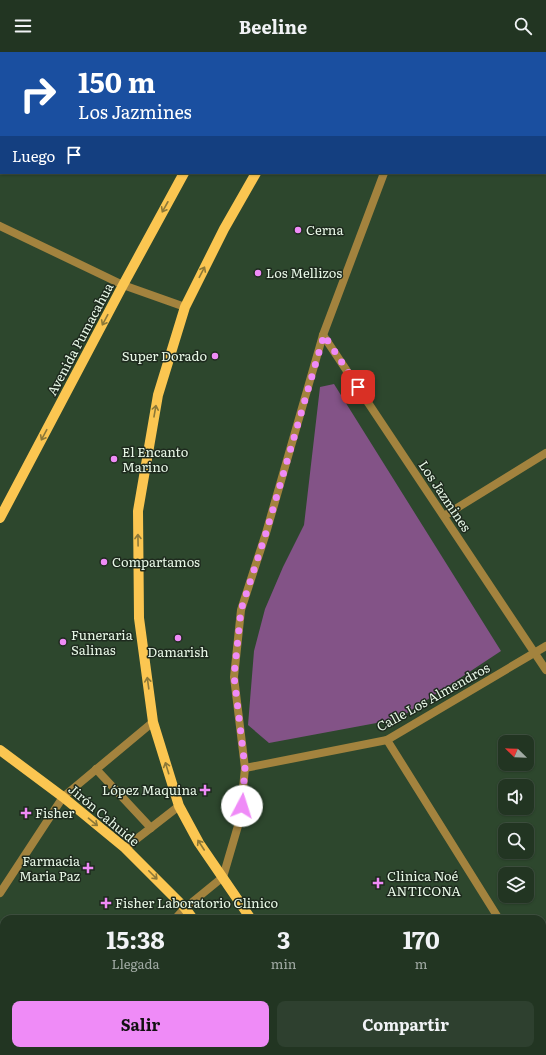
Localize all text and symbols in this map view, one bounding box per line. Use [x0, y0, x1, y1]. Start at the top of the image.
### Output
text: Beeline [239, 13, 307, 40]
icon: menu [12, 15, 34, 37]
icon: search [512, 15, 534, 37]
text: 150 m [78, 60, 156, 102]
icon: right [12, 68, 64, 120]
text: Los Jazmines [78, 98, 192, 125]
text: Luego [12, 144, 55, 167]
icon: arrive [63, 144, 85, 166]
one-way arrow [161, 201, 169, 213]
place label: Cerna [306, 220, 343, 239]
marker: Cerna [293, 225, 303, 235]
place label: Los Mellizos [266, 263, 342, 282]
one-way arrow [199, 267, 207, 279]
marker: Los Mellizos [253, 268, 263, 278]
street label: Avenida Pumacahua [42, 279, 117, 399]
one-way arrow [100, 313, 108, 325]
place label: Super Dorado [122, 346, 207, 365]
marker: Super Dorado [210, 351, 220, 361]
pin [341, 370, 375, 404]
icon: arrive [347, 376, 369, 398]
one-way arrow [151, 405, 159, 418]
one-way arrow [40, 428, 47, 440]
place label: El Encanto Marino [122, 442, 189, 476]
marker: El Encanto Marino [109, 454, 119, 464]
street label: Los Jazmines [415, 456, 476, 535]
one-way arrow [134, 534, 142, 547]
place label: Compartamos [112, 552, 200, 571]
marker: Compartamos [99, 557, 109, 567]
place label: Funeraria Salinas [71, 625, 133, 659]
marker: Damarish [173, 633, 183, 643]
marker: Funeraria Salinas [58, 637, 68, 647]
place label: Damarish [147, 642, 209, 661]
street label: Calle Los Almendros [373, 657, 493, 736]
one-way arrow [144, 677, 152, 690]
north arrow [498, 735, 534, 771]
map controls [498, 735, 534, 903]
one-way arrow [163, 762, 170, 775]
street label: Jirón Cahuide [65, 779, 144, 850]
button: sound [498, 779, 534, 815]
place label: López Maquina [102, 780, 197, 799]
marker: López Maquina [200, 785, 210, 795]
position arrow [221, 785, 263, 827]
place label: Fisher [35, 803, 75, 822]
marker: Fisher [20, 807, 32, 819]
one-way arrow [88, 817, 99, 826]
button: search [498, 823, 534, 859]
one-way arrow [197, 840, 205, 851]
place label: Farmacia Maria Paz [19, 851, 80, 885]
marker: Farmacia Maria Paz [83, 863, 93, 873]
place label: Clinica Noé ANTICONA [387, 866, 461, 900]
button: layers [498, 867, 534, 903]
one-way arrow [148, 871, 158, 880]
marker: Clinica Noé ANTICONA [372, 877, 384, 889]
place label: Fisher Laboratorio Clinico [115, 893, 278, 912]
marker: Fisher Laboratorio Clinico [100, 897, 112, 909]
text: 15:38 [106, 921, 165, 956]
text: 3 [277, 921, 290, 956]
text: 170 [403, 921, 440, 956]
text: Llegada [111, 954, 159, 973]
text: min [271, 954, 296, 973]
text: m [415, 954, 427, 973]
button: Salir [12, 1001, 269, 1047]
button: Compartir [277, 1001, 534, 1047]

